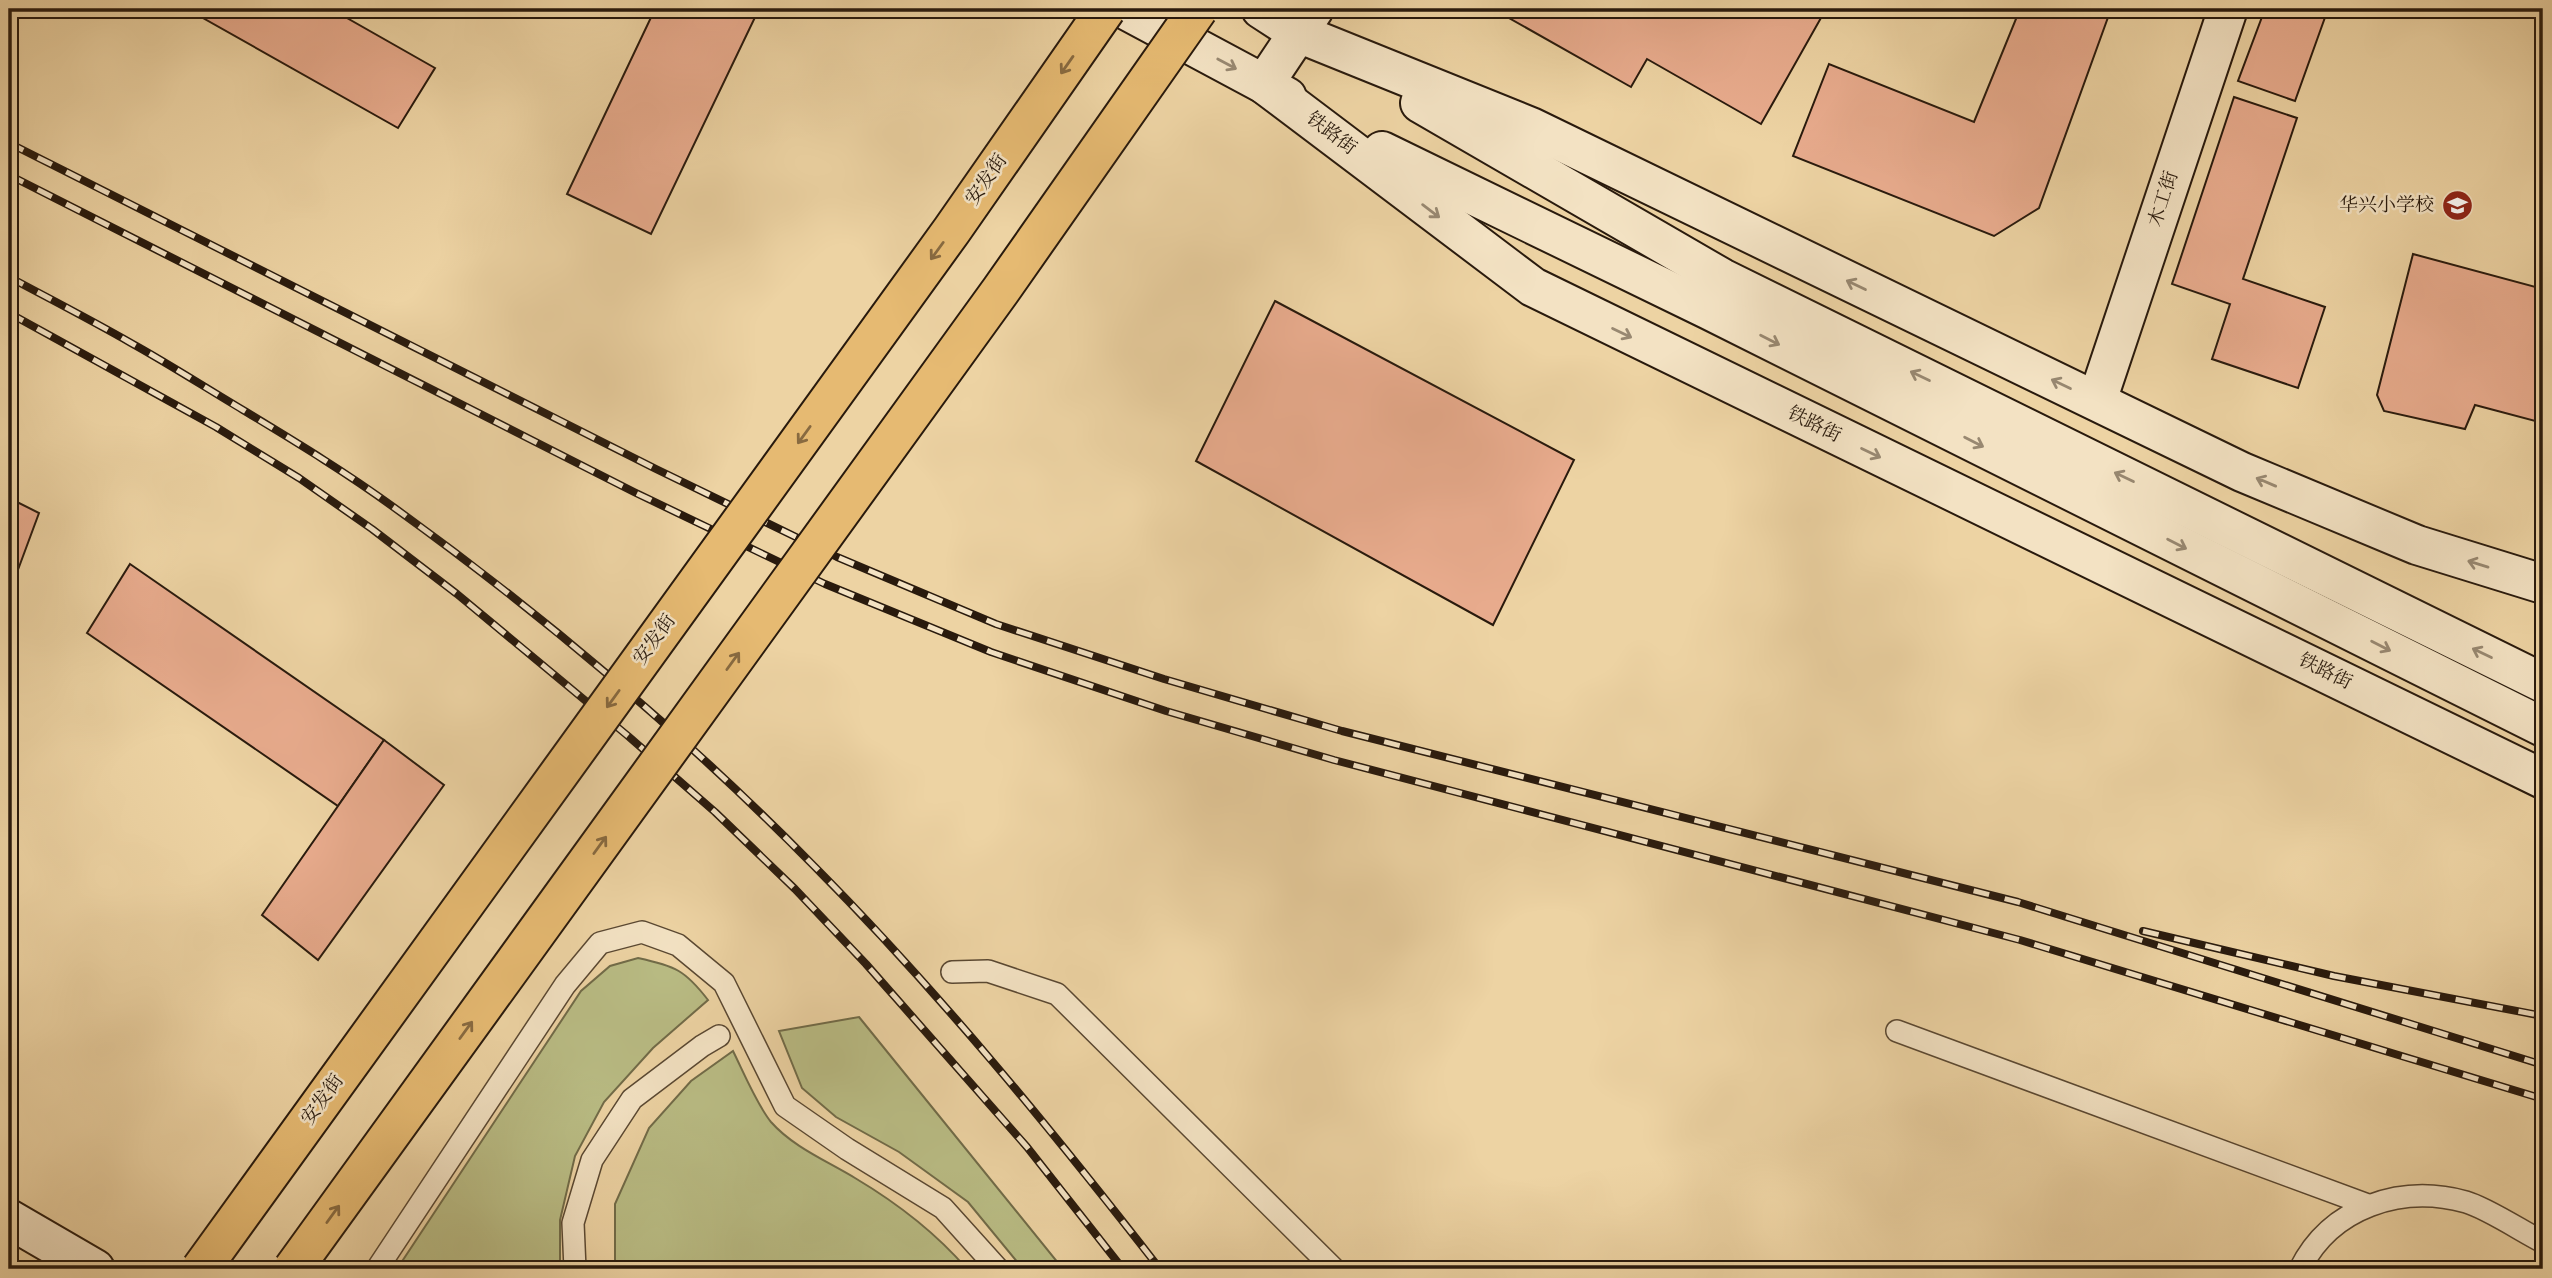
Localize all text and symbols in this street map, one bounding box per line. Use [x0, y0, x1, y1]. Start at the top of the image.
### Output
one-way arrow [1060, 55, 1074, 74]
one-way arrow [1216, 58, 1237, 71]
street label: 铁路街 [1301, 107, 1361, 161]
street label: 安发街 [961, 150, 1013, 210]
street label: 木工街 [2144, 168, 2184, 230]
school or university icon: 华兴小学校 [2440, 189, 2474, 223]
place label: 华兴小学校 [2339, 194, 2434, 218]
one-way arrow [1422, 203, 1440, 218]
one-way arrow [930, 241, 944, 260]
one-way arrow [1846, 277, 1867, 291]
one-way arrow [1611, 326, 1632, 340]
one-way arrow [1759, 334, 1780, 348]
one-way arrow [1910, 368, 1931, 382]
one-way arrow [2051, 377, 2072, 390]
street label: 铁路街 [1783, 402, 1845, 448]
one-way arrow [796, 425, 811, 444]
one-way arrow [1963, 435, 1984, 449]
one-way arrow [1860, 447, 1881, 460]
one-way arrow [2114, 469, 2135, 483]
one-way arrow [2256, 475, 2277, 488]
one-way arrow [2166, 537, 2187, 551]
one-way arrow [2467, 557, 2489, 570]
street label: 安发街 [629, 610, 681, 670]
one-way arrow [2370, 639, 2391, 653]
one-way arrow [2472, 646, 2493, 660]
street label: 铁路街 [2294, 649, 2356, 695]
one-way arrow [726, 652, 740, 671]
one-way arrow [606, 689, 620, 708]
one-way arrow [593, 836, 607, 855]
one-way arrow [459, 1021, 474, 1040]
street label: 安发街 [297, 1070, 349, 1130]
one-way arrow [326, 1205, 340, 1224]

